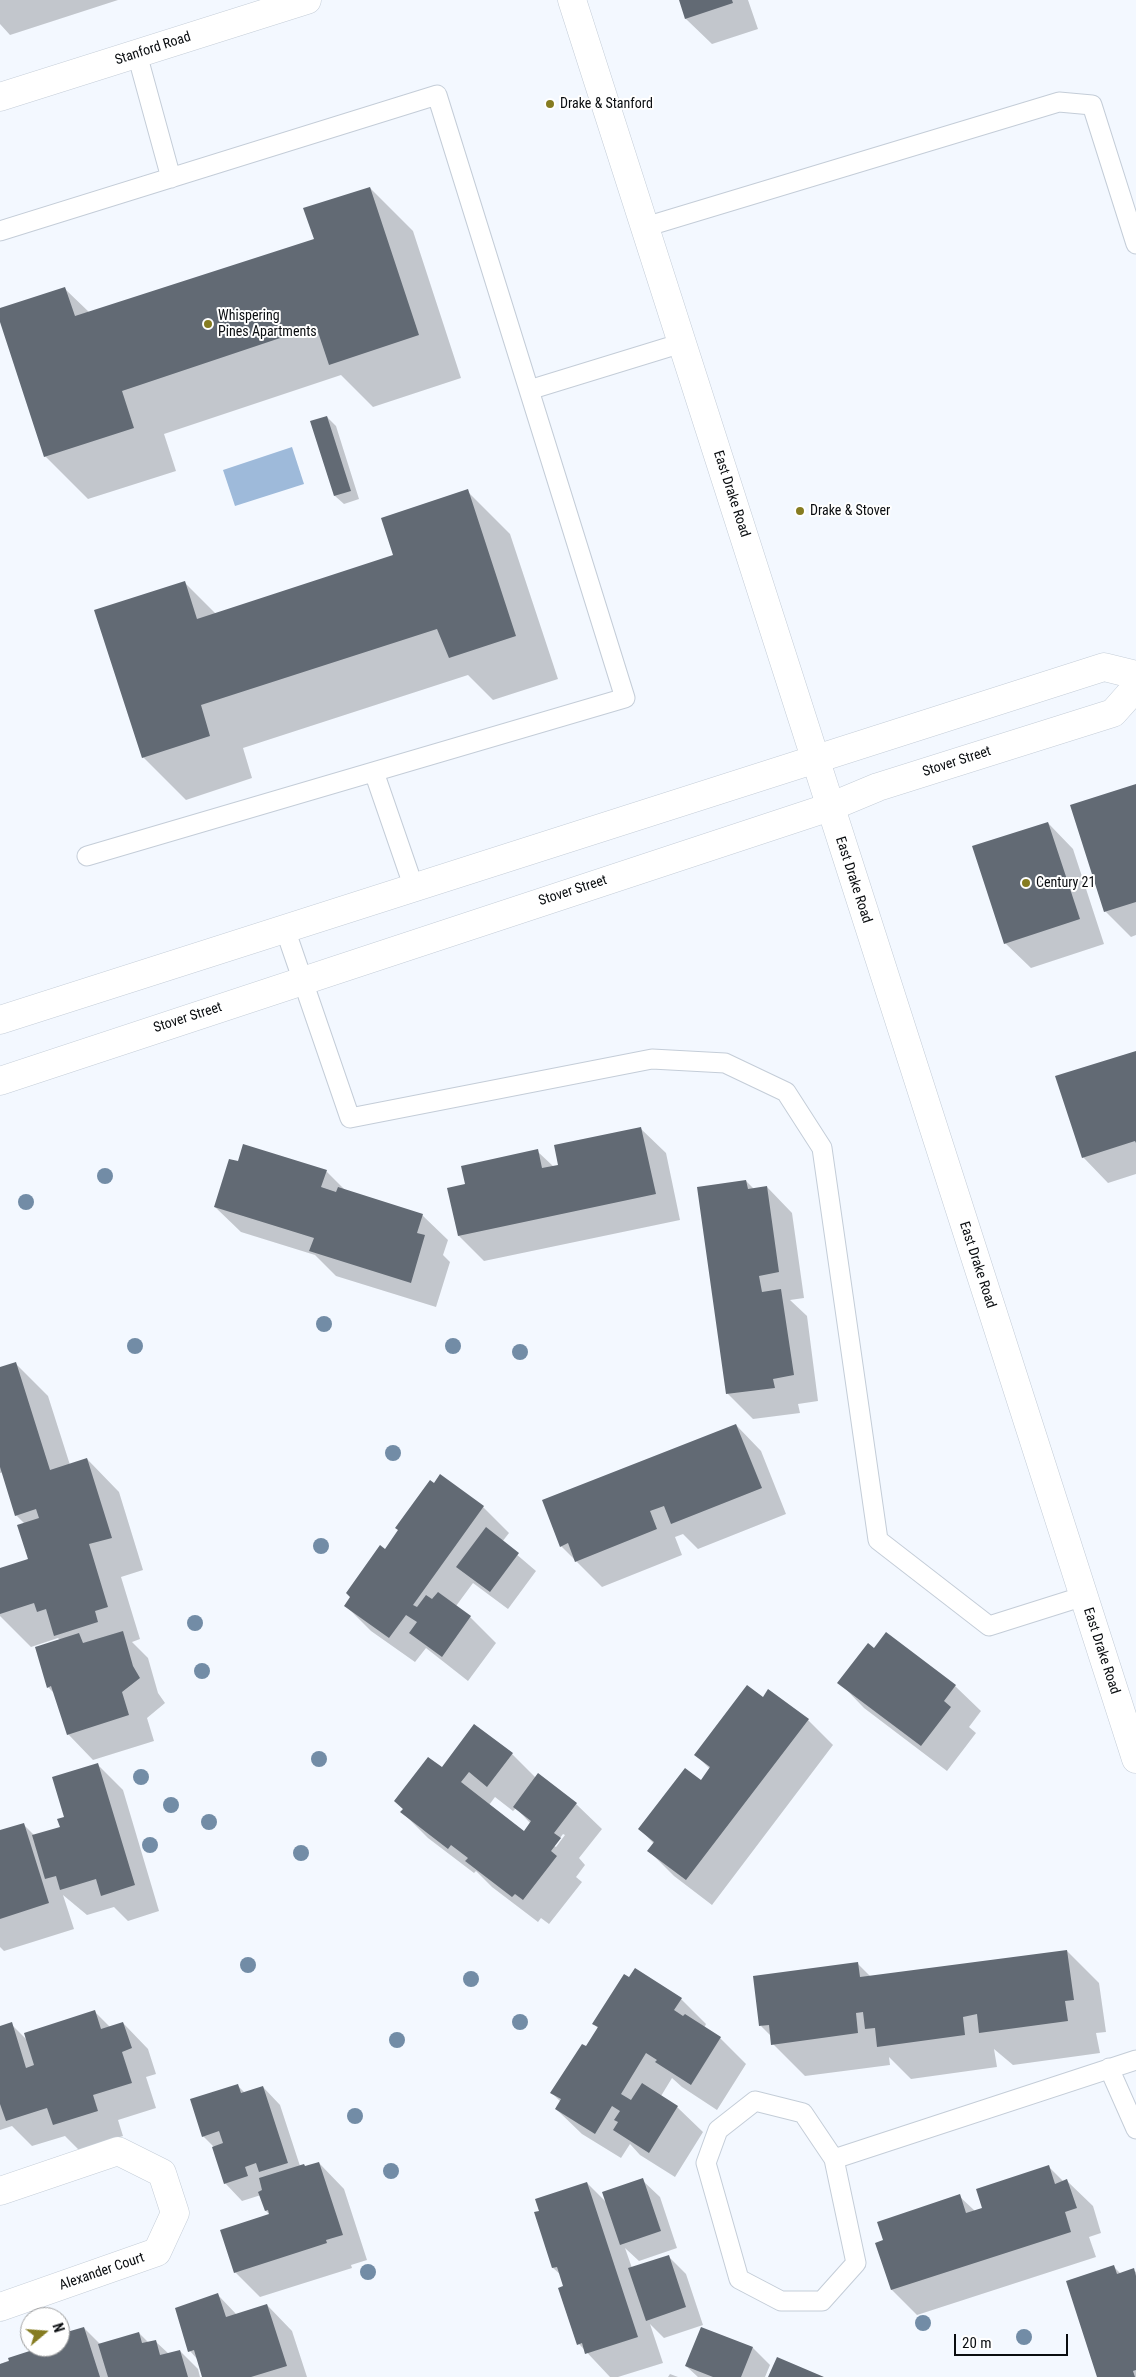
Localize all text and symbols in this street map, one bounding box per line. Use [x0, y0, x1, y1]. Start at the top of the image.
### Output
street label: Stanford Road [113, 29, 193, 69]
place label: Drake & Stanford [560, 96, 653, 112]
marker: Drake & Stanford [544, 98, 556, 110]
place label: Whispering Pines Apartments [218, 308, 317, 341]
marker: Whispering Pines Apartments [202, 318, 214, 330]
street label: East Drake Road [709, 449, 753, 539]
place label: Drake & Stover [810, 503, 890, 519]
marker: Drake & Stover [794, 505, 806, 517]
street label: Stover Street [921, 743, 993, 781]
street label: East Drake Road [831, 835, 875, 925]
street label: Stover Street [537, 872, 609, 910]
place label: Century 21 [1036, 875, 1095, 891]
marker: Century 21 [1020, 877, 1032, 889]
street label: Stover Street [152, 999, 224, 1037]
street label: East Drake Road [955, 1220, 999, 1310]
street label: East Drake Road [1079, 1606, 1123, 1696]
street label: Alexander Court [57, 2250, 147, 2294]
north arrow [20, 2307, 70, 2357]
text: N [49, 2321, 67, 2334]
scale bar [956, 2324, 1070, 2356]
text: 20 m [962, 2334, 992, 2352]

